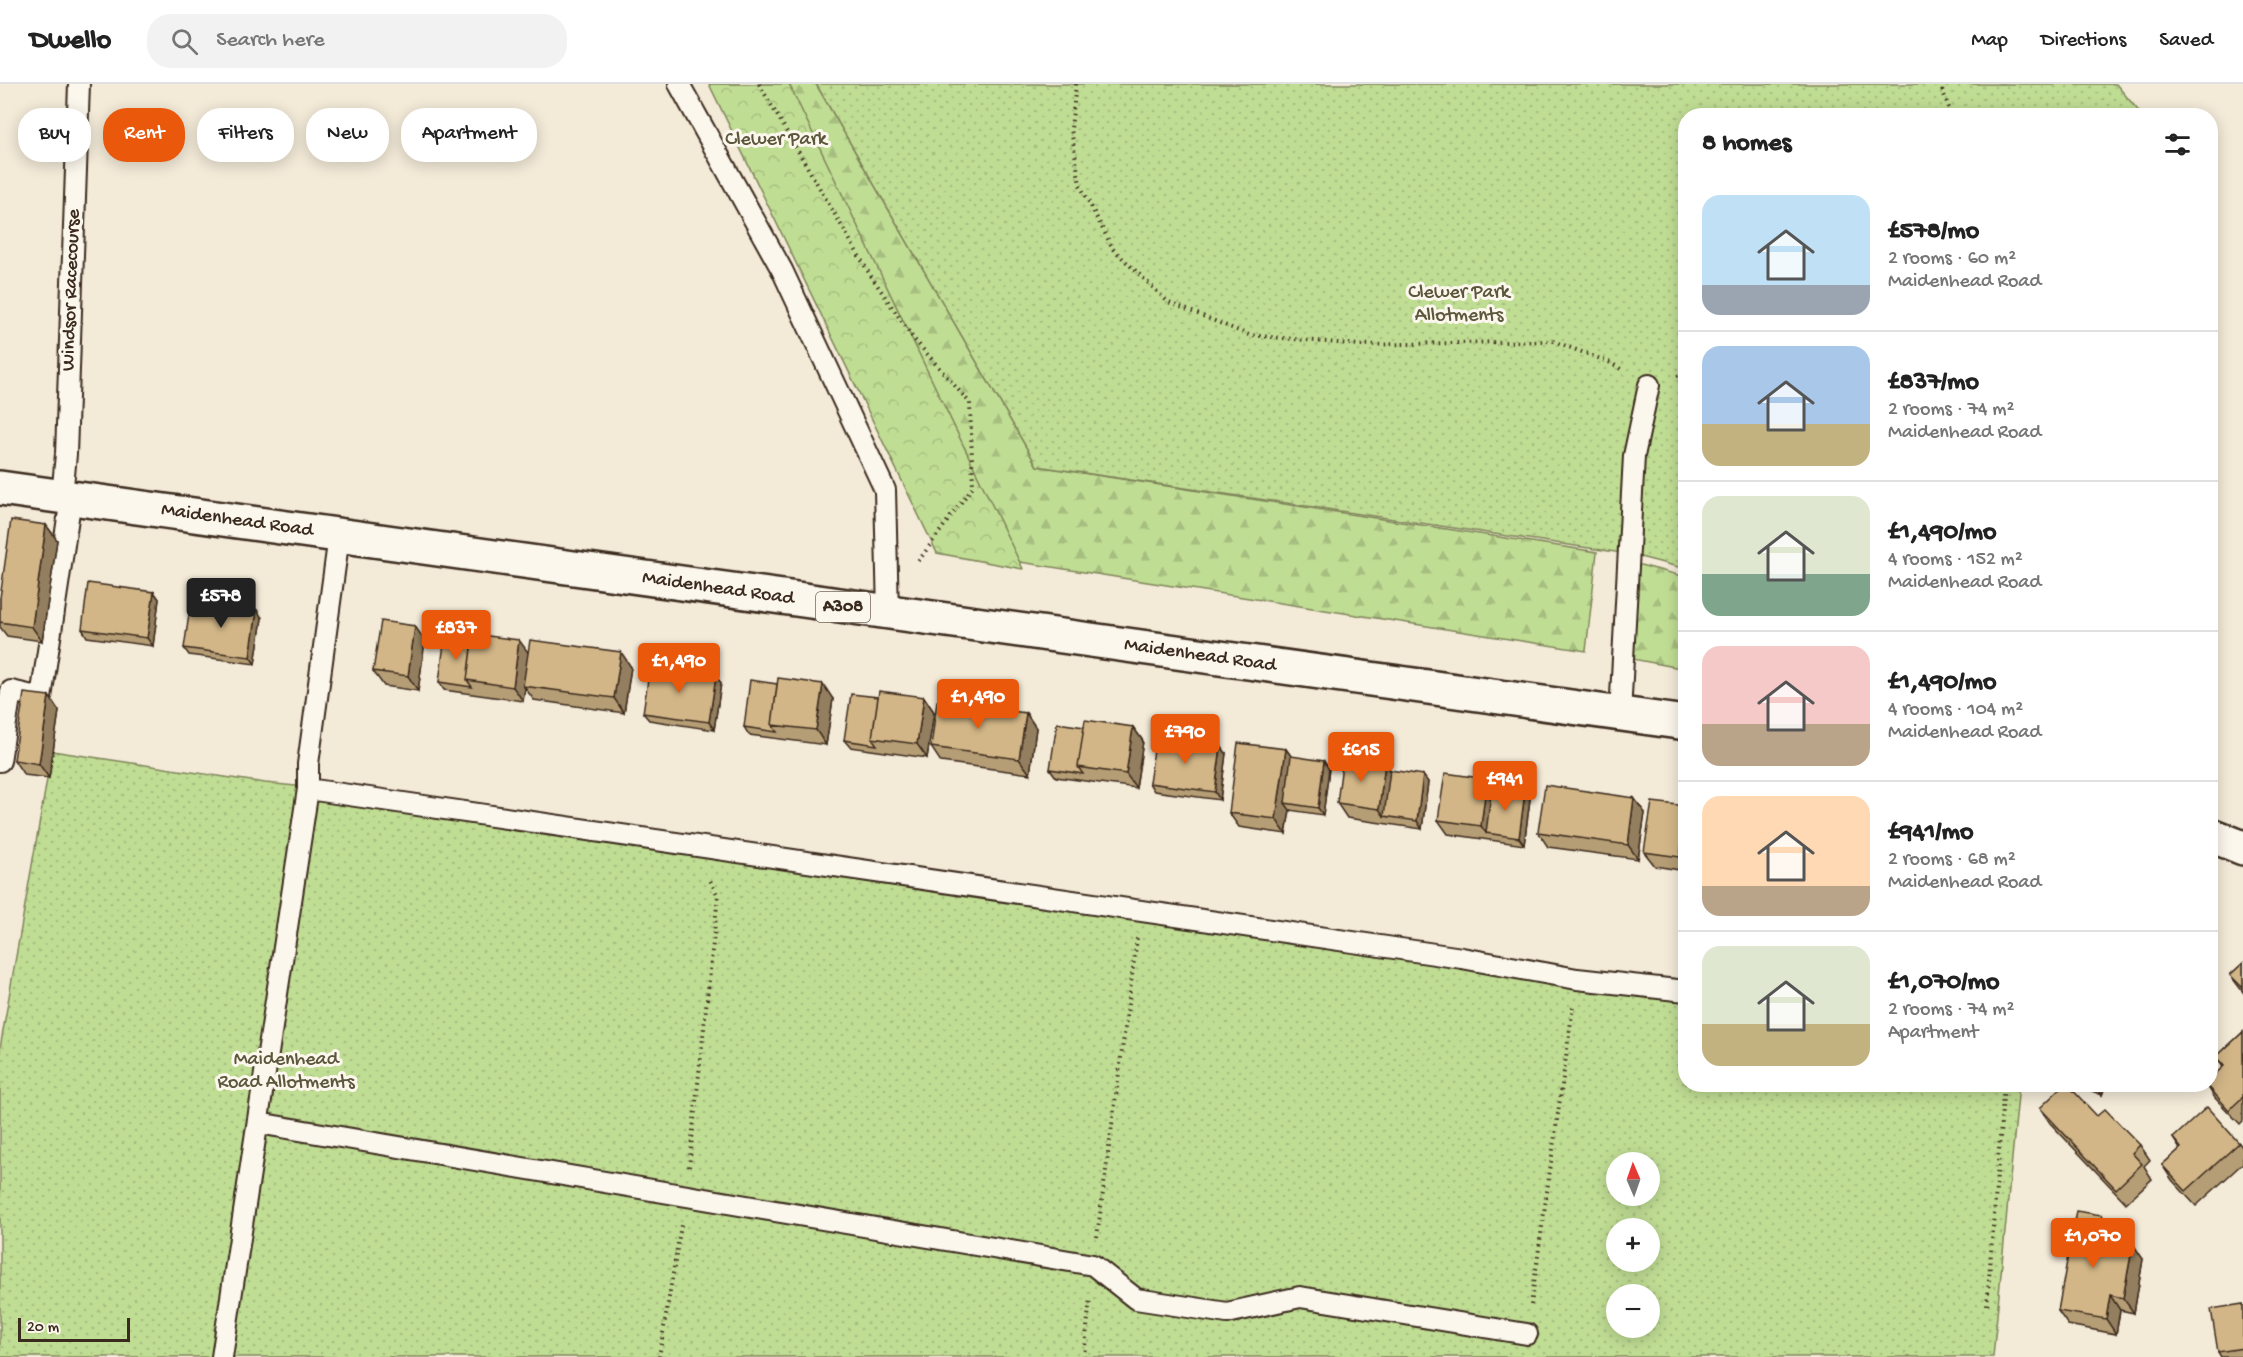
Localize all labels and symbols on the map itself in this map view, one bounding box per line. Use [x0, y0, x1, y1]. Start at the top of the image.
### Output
park label: Clewer Park [725, 129, 829, 152]
street label: Windsor Racecourse [58, 208, 86, 371]
park label: Clewer Park Allotments [1408, 282, 1512, 328]
street label: Maidenhead Road [160, 499, 317, 543]
street label: Maidenhead Road [641, 567, 798, 611]
pin: £578 [185, 578, 257, 629]
road number: A308 [816, 592, 870, 622]
pin: £837 [420, 610, 492, 661]
street label: Maidenhead Road [1123, 634, 1280, 678]
pin: £1,490 [630, 643, 728, 694]
pin: £1,490 [929, 679, 1027, 730]
pin: £790 [1149, 714, 1221, 765]
pin: £615 [1325, 732, 1397, 783]
pin: £941 [1469, 761, 1541, 812]
park label: Maidenhead Road Allotments [217, 1049, 355, 1095]
north arrow [1606, 1152, 1660, 1206]
pin: £1,070 [2044, 1218, 2142, 1269]
scale bar [18, 1315, 130, 1342]

